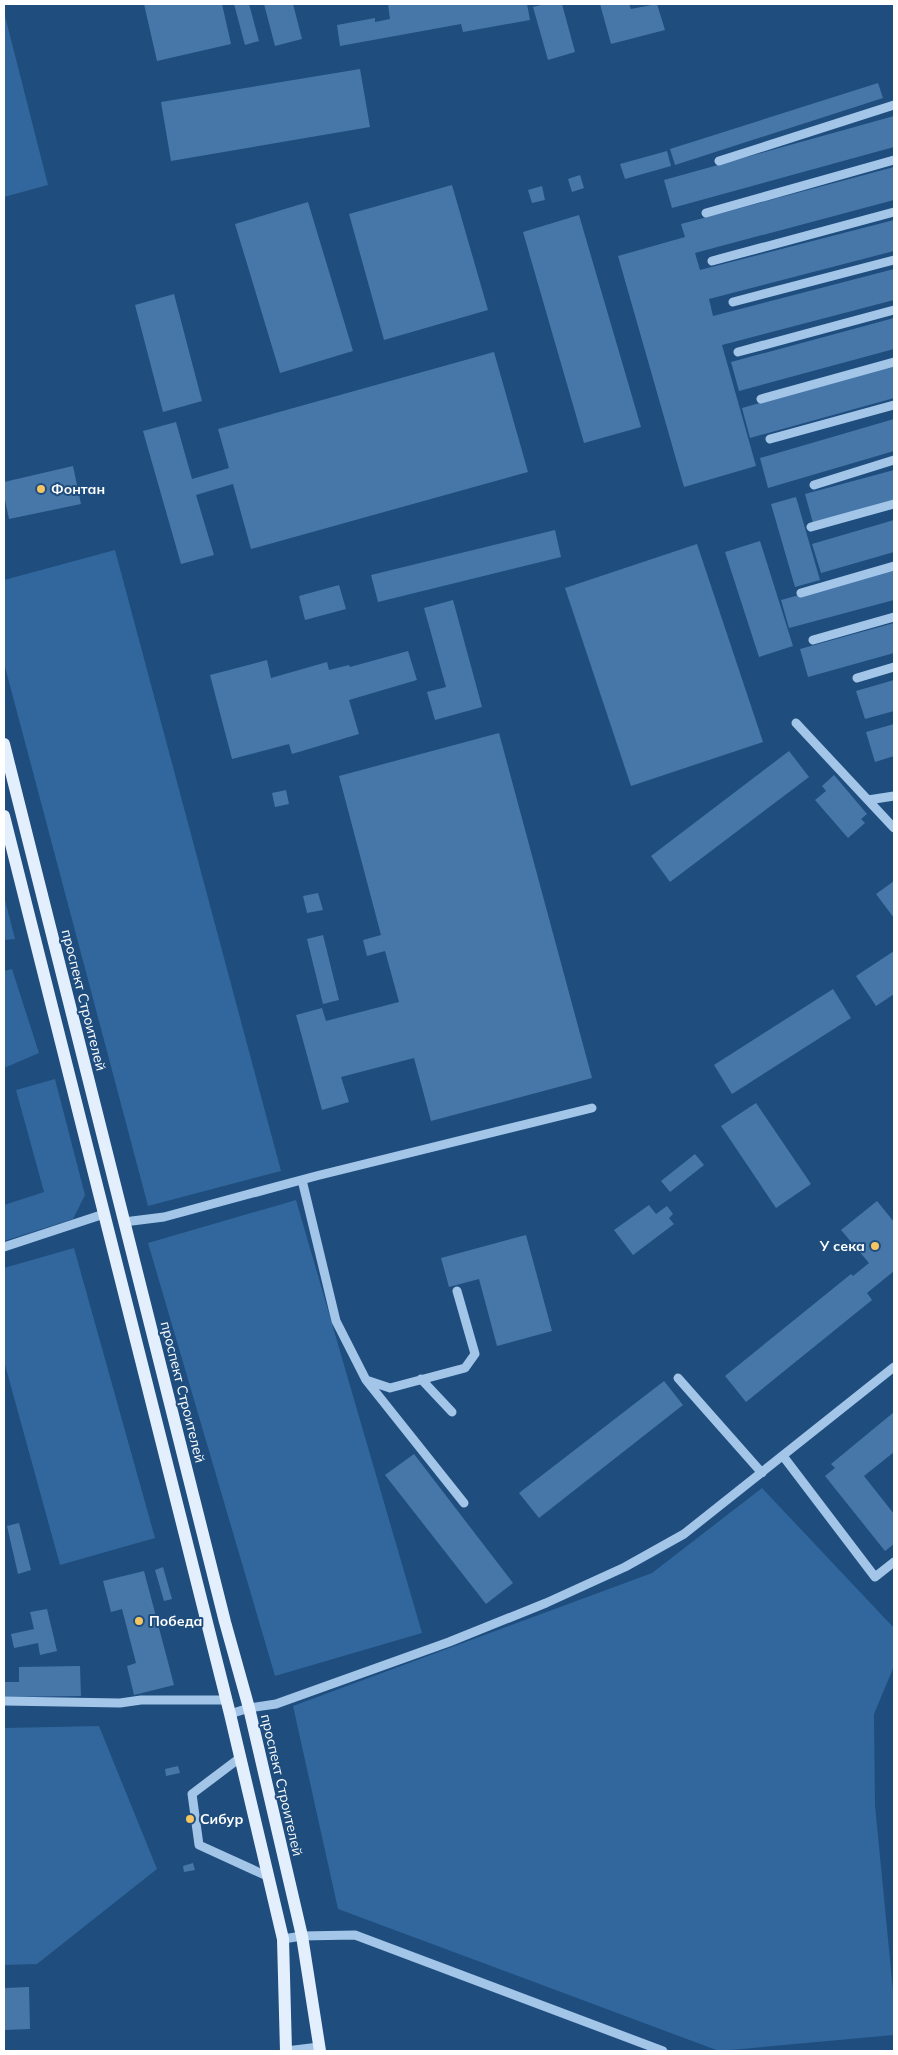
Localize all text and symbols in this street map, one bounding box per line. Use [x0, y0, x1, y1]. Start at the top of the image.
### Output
place label: Фонтан [51, 480, 105, 498]
marker: Фонтан [35, 483, 47, 495]
street label: проспект Строителей [58, 927, 110, 1073]
place label: У сека [819, 1237, 865, 1255]
marker: У сека [869, 1240, 881, 1252]
street label: проспект Строителей [157, 1319, 209, 1465]
place label: Победа [149, 1612, 202, 1630]
marker: Победа [133, 1615, 145, 1627]
street label: проспект Строителей [257, 1712, 307, 1858]
place label: Сибур [200, 1810, 243, 1828]
marker: Сибур [184, 1813, 196, 1825]

